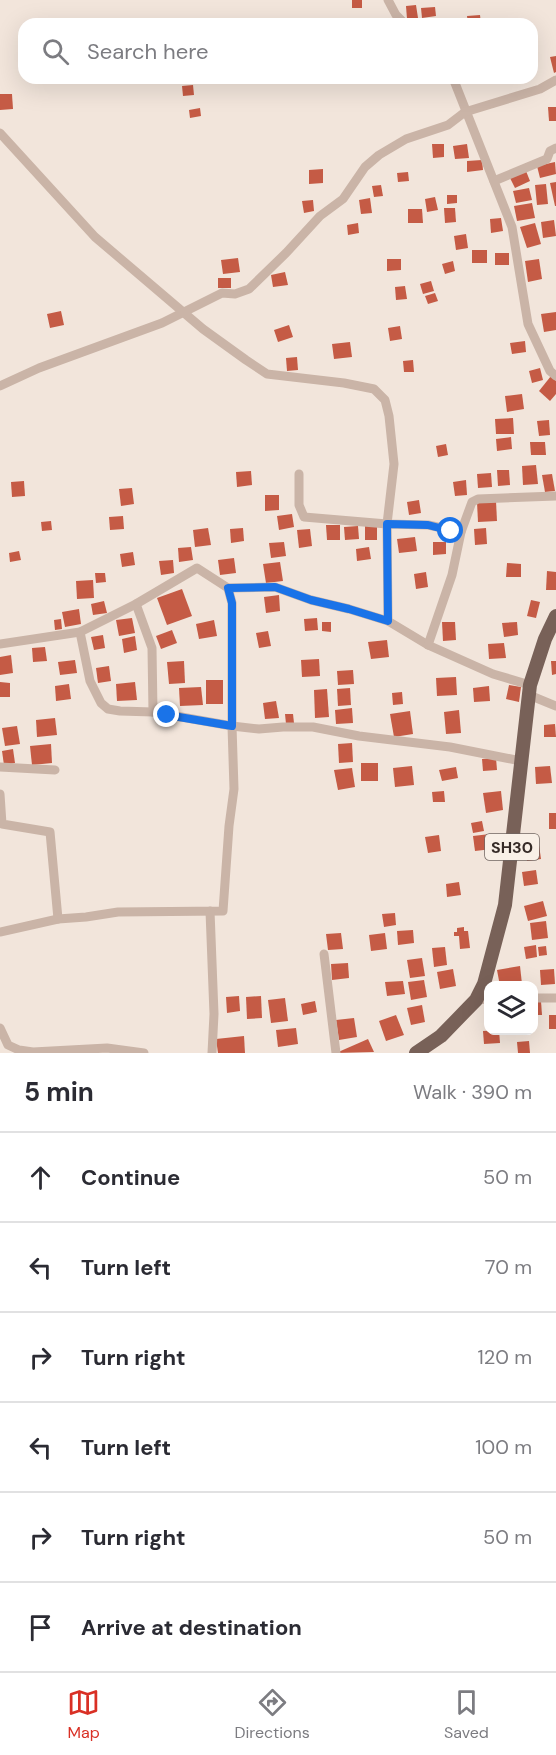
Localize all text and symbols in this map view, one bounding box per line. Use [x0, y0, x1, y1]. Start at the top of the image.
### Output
search box [18, 18, 538, 84]
icon: search [39, 35, 72, 68]
text: Search here [87, 37, 208, 66]
route start [437, 517, 463, 543]
route end [153, 701, 179, 727]
road number: SH30 [485, 834, 539, 860]
map controls [484, 981, 538, 1035]
button: layers [484, 981, 538, 1035]
text: 5 min [24, 1075, 94, 1109]
text: Walk · 390 m [413, 1079, 532, 1105]
icon: ahead [24, 1161, 57, 1194]
text: Continue [81, 1163, 180, 1192]
text: 50 m [483, 1164, 532, 1190]
icon: left [24, 1251, 57, 1284]
text: Turn left [81, 1253, 171, 1282]
text: 70 m [485, 1254, 532, 1280]
icon: right [24, 1341, 57, 1374]
text: Turn right [81, 1343, 186, 1372]
text: 120 m [478, 1344, 532, 1370]
icon: left [24, 1431, 57, 1464]
text: Turn left [81, 1433, 171, 1462]
text: 100 m [475, 1434, 532, 1460]
icon: right [24, 1521, 57, 1554]
text: Turn right [81, 1523, 186, 1552]
text: 50 m [483, 1524, 532, 1550]
icon: arrive [24, 1611, 57, 1644]
text: Arrive at destination [81, 1613, 302, 1642]
tab: Map [67, 1686, 100, 1743]
tab: Directions [234, 1686, 310, 1743]
tab: Saved [444, 1686, 489, 1743]

